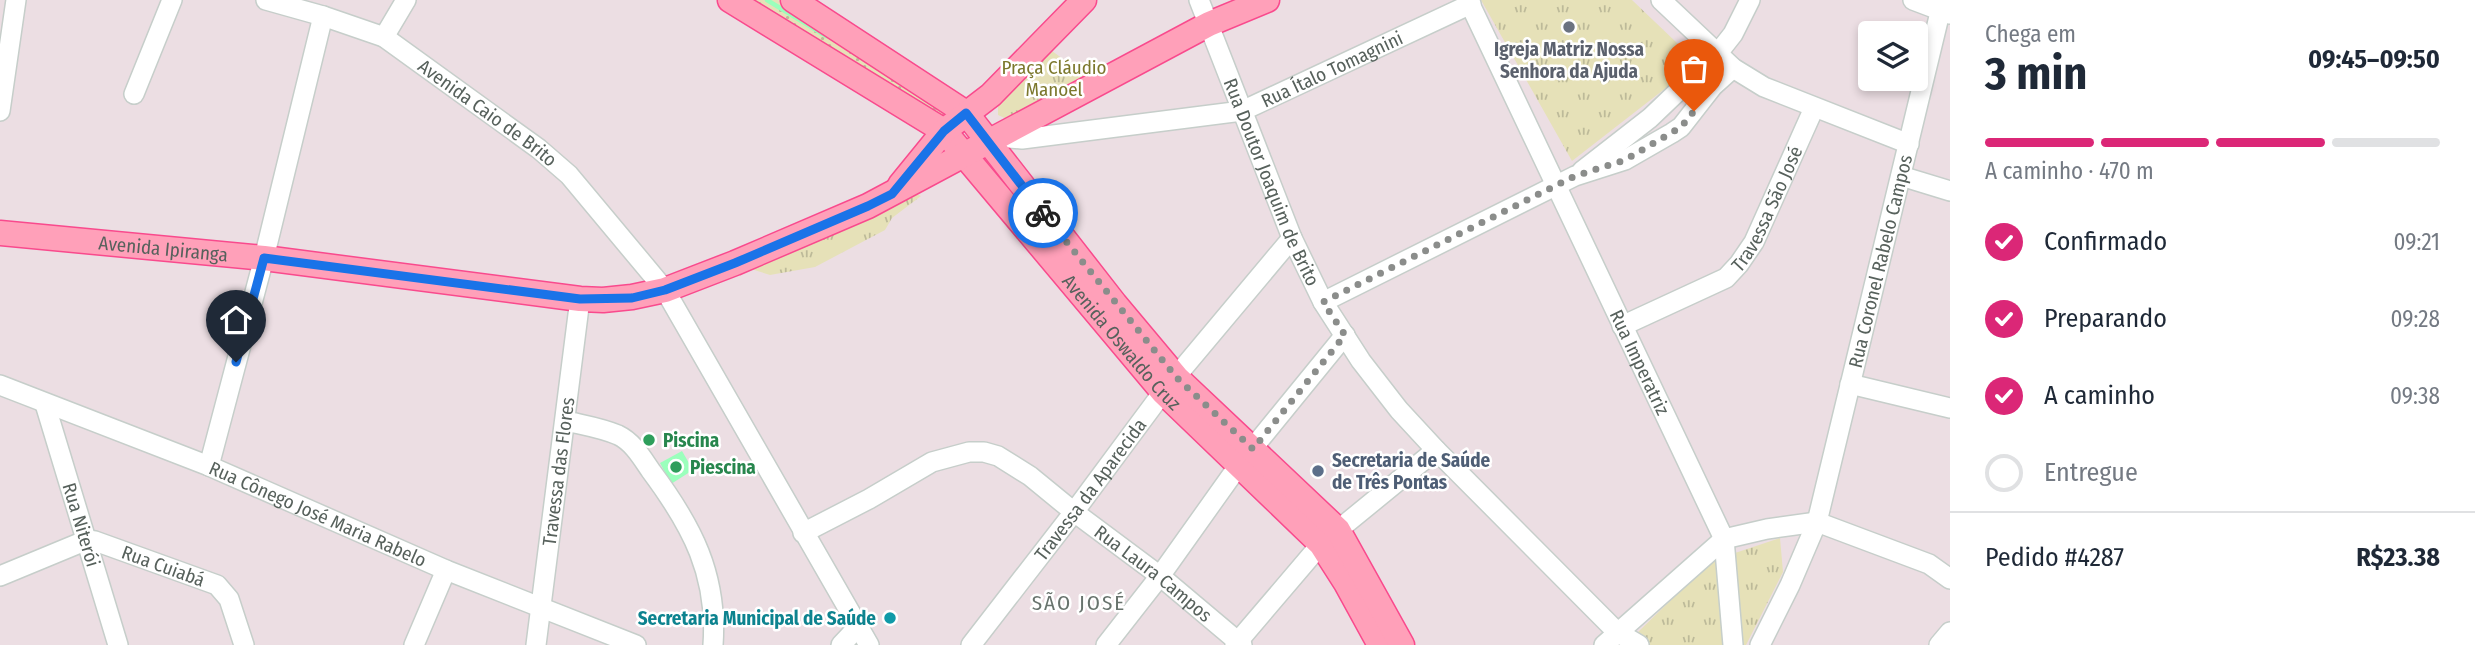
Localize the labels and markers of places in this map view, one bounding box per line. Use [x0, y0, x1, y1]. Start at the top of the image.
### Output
marker: Igreja Matriz Nossa Senhora da Ajuda [1561, 19, 1577, 35]
place label: Igreja Matriz Nossa Senhora da Ajuda [1494, 38, 1644, 83]
pin [1664, 39, 1724, 111]
pin [206, 290, 266, 362]
place label: Piscina [663, 429, 719, 452]
marker: Piscina [641, 432, 657, 448]
place label: Secretaria de Saúde de Três Pontas [1332, 449, 1491, 494]
place label: Piescina [690, 456, 756, 479]
marker: Piescina [668, 459, 684, 475]
marker: Secretaria de Saúde de Três Pontas [1310, 463, 1326, 479]
place label: Secretaria Municipal de Saúde [638, 607, 876, 630]
marker: Secretaria Municipal de Saúde [882, 610, 898, 626]

